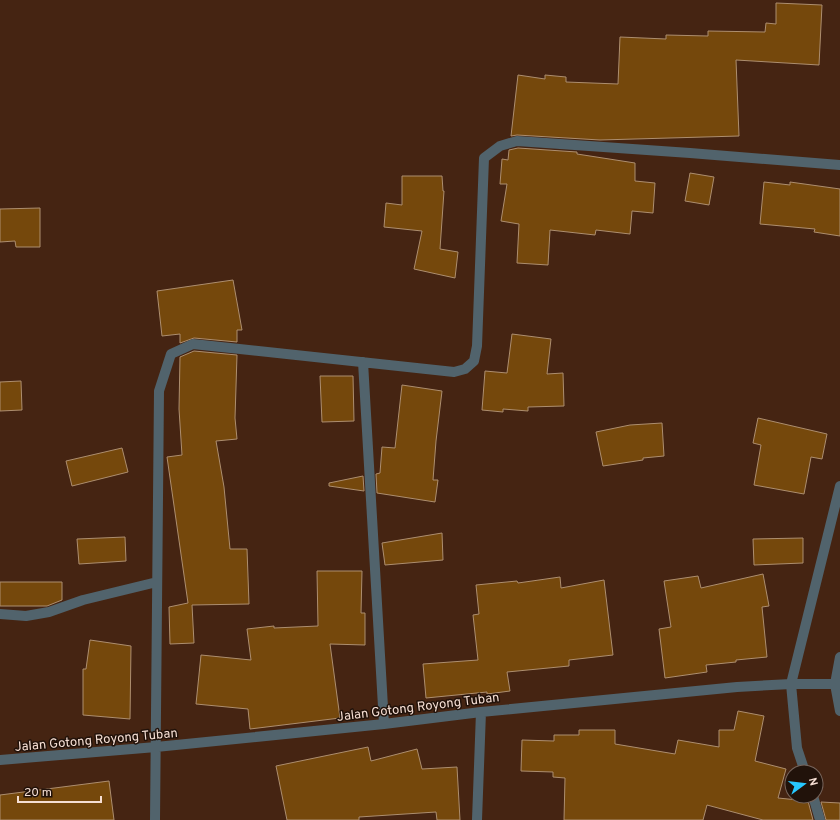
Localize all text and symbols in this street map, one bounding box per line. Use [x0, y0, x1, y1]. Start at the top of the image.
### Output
street label: Jalan Gotong Royong Tuban [336, 690, 500, 726]
street label: Jalan Gotong Royong Tuban [14, 726, 178, 756]
north arrow [784, 764, 824, 804]
text: N [805, 776, 820, 787]
scale bar [18, 778, 101, 804]
text: 20 m [24, 785, 52, 801]

